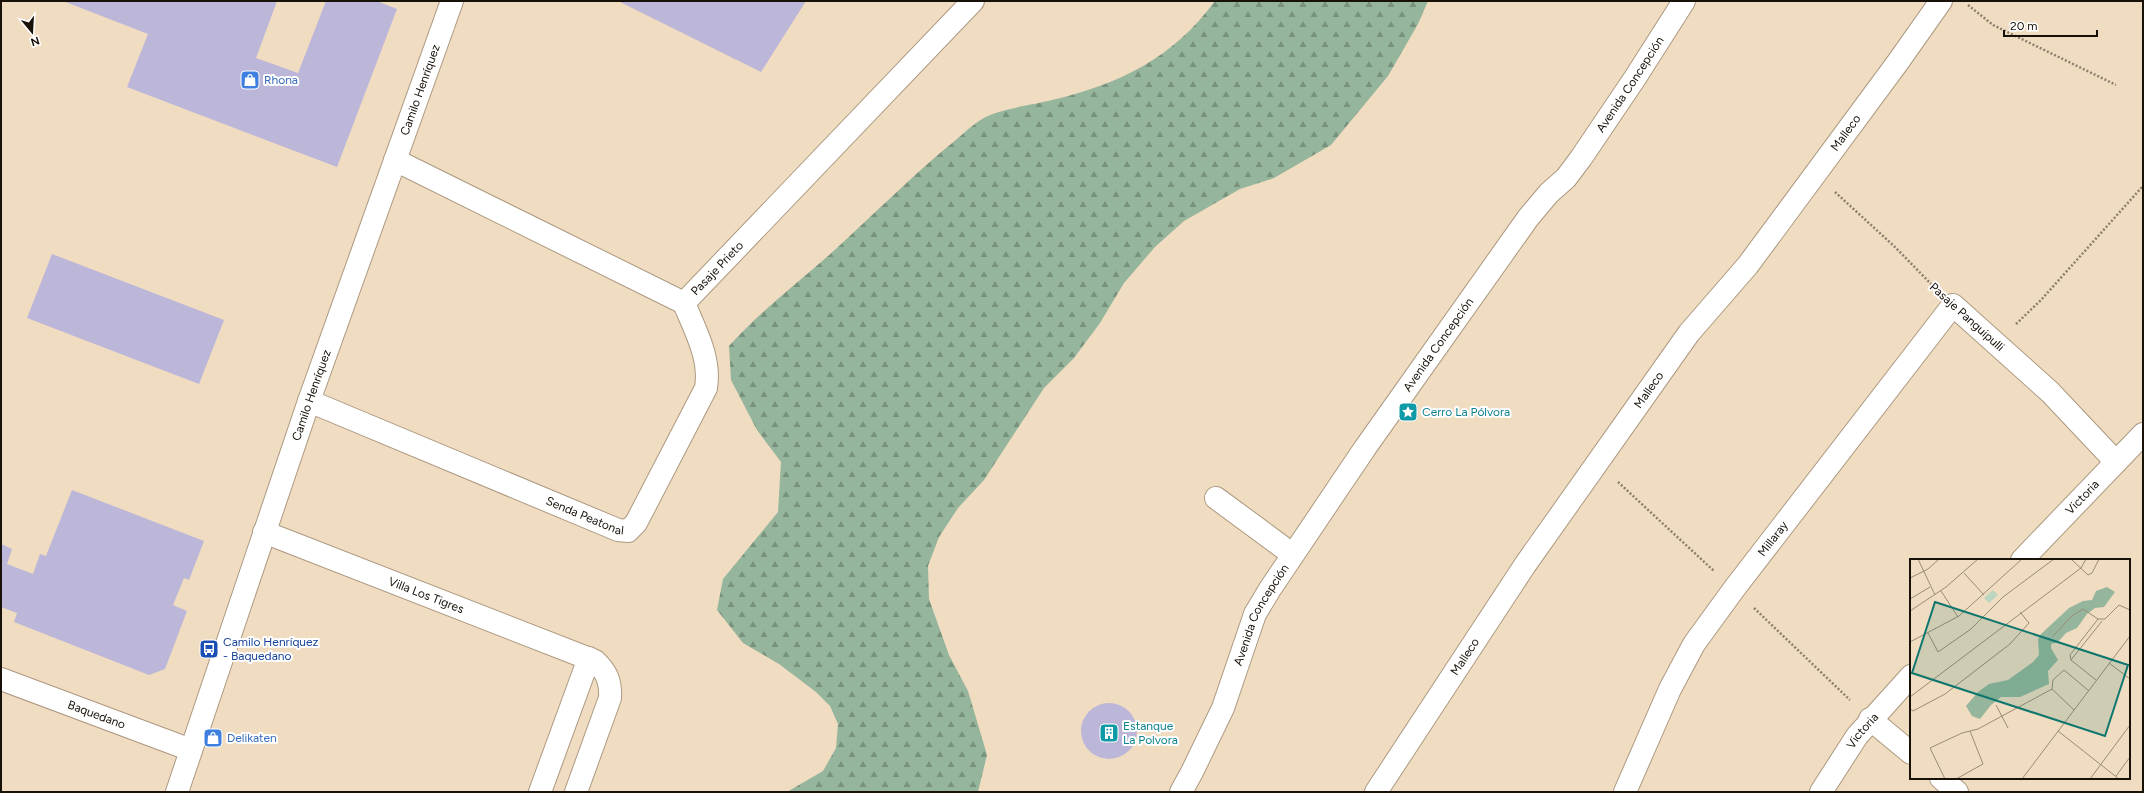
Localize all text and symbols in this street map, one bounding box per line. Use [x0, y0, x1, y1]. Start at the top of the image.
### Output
north arrow [12, 12, 52, 52]
scale bar [2004, 12, 2097, 38]
text: 20 m [2010, 19, 2038, 33]
text: N [29, 34, 41, 49]
street label: Avenida Concepción [1593, 34, 1667, 135]
street label: Camilo Henríquez [398, 42, 443, 137]
shop icon: Rhona [239, 69, 261, 91]
place label: Rhona [264, 73, 298, 87]
street label: Malleco [1828, 112, 1864, 154]
street label: Pasaje Prieto [688, 238, 746, 298]
street label: Pasaje Panguipulli [1927, 280, 2007, 354]
street label: Avenida Concepción [1400, 295, 1476, 394]
street label: Camilo Henríquez [289, 348, 334, 443]
street label: Malleco [1631, 369, 1667, 411]
place icon: Cerro La Pólvora [1397, 401, 1419, 423]
place label: Cerro La Pólvora [1422, 405, 1510, 419]
street label: Victoria [2063, 477, 2102, 517]
street label: Senda Peatonal [544, 494, 624, 538]
street label: Millaray [1755, 518, 1791, 559]
inset map [1910, 559, 2130, 779]
street label: Avenida Concepción [1231, 561, 1292, 667]
street label: Villa Los Tigres [386, 574, 466, 616]
place label: Camilo Henríquez - Baquedano [223, 635, 319, 663]
street label: Malleco [1448, 635, 1482, 678]
bus stop icon: Camilo Henríquez - Baquedano [198, 638, 220, 660]
street label: Baquedano [66, 698, 127, 732]
street label: Victoria [1844, 710, 1881, 751]
place label: Estanque La Polvora [1123, 719, 1178, 747]
building icon: Estanque La Polvora [1098, 722, 1120, 744]
shop icon: Delikaten [202, 727, 224, 749]
place label: Delikaten [227, 731, 277, 745]

